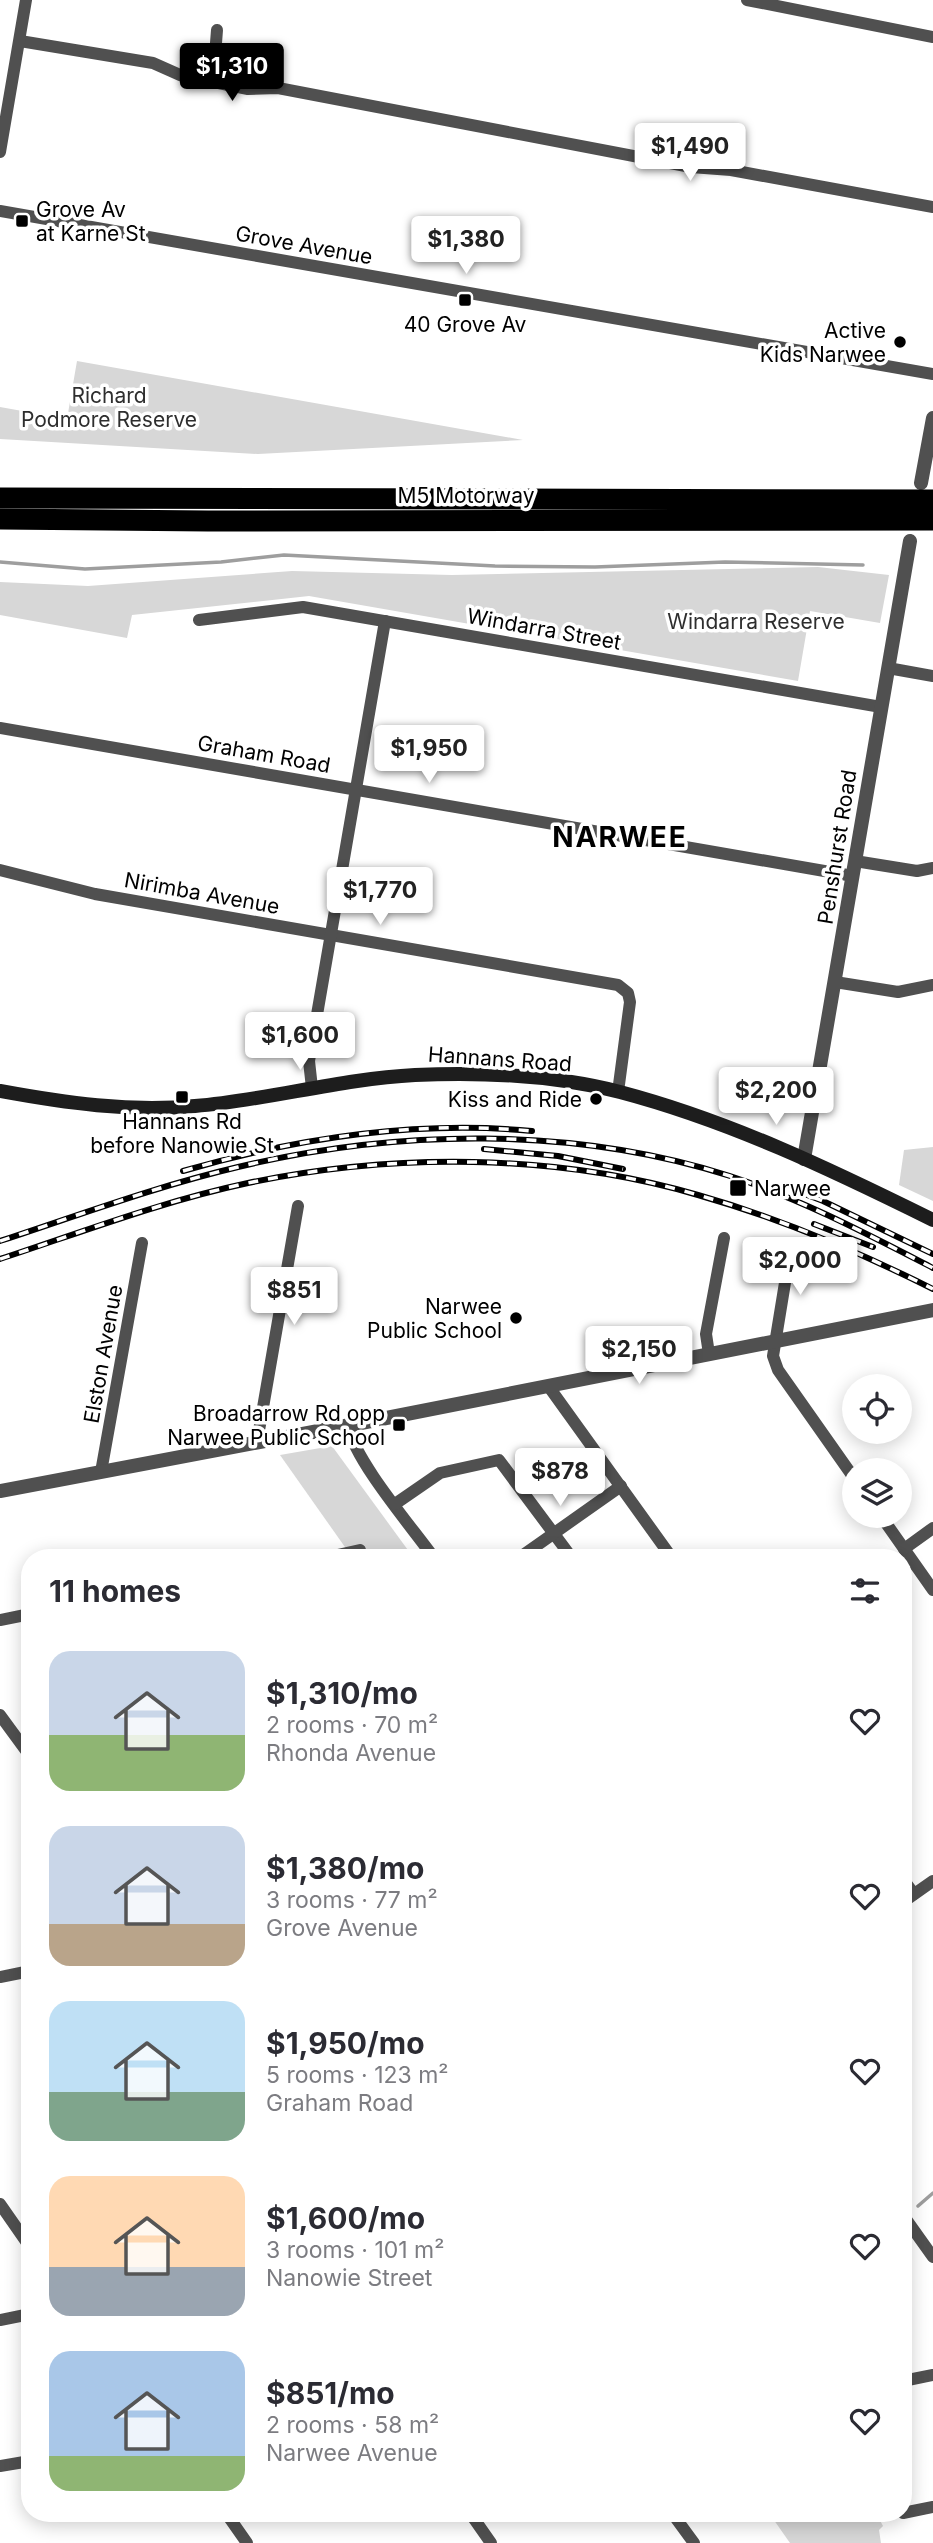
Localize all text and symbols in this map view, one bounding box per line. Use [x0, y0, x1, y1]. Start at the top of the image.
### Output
pin: $1,310 [175, 43, 289, 103]
text: $1,310 [196, 52, 268, 80]
pin: $1,490 [633, 124, 747, 183]
text: $1,490 [651, 132, 729, 160]
place label: Grove Av at Karne St [36, 197, 146, 246]
marker: Grove Av at Karne St [14, 213, 30, 229]
pin: $1,380 [409, 216, 523, 276]
street label: Grove Avenue [234, 221, 374, 269]
text: $1,380 [427, 225, 505, 253]
marker: 40 Grove Av [457, 292, 473, 308]
place label: 40 Grove Av [404, 312, 526, 337]
place label: Active Kids Narwee [760, 318, 886, 367]
marker: Active Kids Narwee [892, 334, 908, 350]
park label: Richard Podmore Reserve [21, 383, 197, 432]
street label: M5 Motorway [397, 483, 535, 508]
street label: Windarra Street [465, 603, 623, 655]
park label: Windarra Reserve [667, 609, 845, 634]
pin: $1,950 [372, 726, 486, 785]
street label: Graham Road [196, 730, 332, 778]
text: $1,950 [390, 734, 468, 762]
street label: Penshurst Road [812, 768, 862, 926]
district label: NARWEE [552, 820, 688, 854]
street label: Nirimba Avenue [122, 867, 282, 919]
pin: $1,770 [323, 867, 437, 927]
text: $1,770 [343, 876, 417, 904]
pin: $1,600 [243, 1012, 357, 1072]
text: $1,600 [261, 1021, 339, 1049]
street label: Hannans Road [427, 1042, 573, 1076]
pin: $2,200 [719, 1068, 833, 1127]
text: $2,200 [735, 1076, 817, 1104]
place label: Kiss and Ride [448, 1087, 582, 1112]
marker: Hannans Rd before Nanowie St [174, 1089, 190, 1105]
marker: Kiss and Ride [588, 1091, 604, 1107]
place label: Hannans Rd before Nanowie St [90, 1109, 274, 1158]
place label: Narwee [754, 1176, 831, 1201]
marker: Narwee [728, 1178, 748, 1198]
pin: $2,000 [743, 1238, 857, 1297]
text: $2,000 [758, 1246, 842, 1274]
pin: $851 [253, 1268, 335, 1327]
text: $851 [267, 1276, 321, 1304]
street label: Elston Avenue [79, 1283, 127, 1425]
place label: Narwee Public School [367, 1294, 502, 1343]
marker: Narwee Public School [508, 1310, 524, 1326]
pin: $2,150 [582, 1326, 696, 1386]
text: $2,150 [601, 1335, 677, 1363]
map controls [842, 1374, 912, 1528]
button: locate [842, 1374, 912, 1444]
place label: Broadarrow Rd opp Narwee Public School [167, 1401, 385, 1450]
marker: Broadarrow Rd opp Narwee Public School [391, 1417, 407, 1433]
pin: $878 [519, 1448, 601, 1508]
text: $878 [531, 1457, 589, 1485]
button: layers [842, 1458, 912, 1528]
icon: filters [846, 1572, 884, 1610]
text: 11 homes [49, 1573, 181, 1609]
text: $1,310/mo [266, 1675, 418, 1711]
icon: home [105, 1679, 189, 1763]
icon: heart [846, 1702, 884, 1740]
text: 2 rooms · 70 m² [266, 1711, 438, 1739]
text: Rhonda Avenue [266, 1739, 436, 1767]
text: $1,380/mo [266, 1850, 424, 1886]
icon: home [105, 1854, 189, 1938]
icon: heart [846, 1877, 884, 1915]
text: 3 rooms · 77 m² [266, 1886, 438, 1914]
text: Grove Avenue [266, 1914, 418, 1942]
text: $1,950/mo [266, 2025, 425, 2061]
icon: home [105, 2029, 189, 2113]
icon: heart [846, 2052, 884, 2090]
text: 5 rooms · 123 m² [266, 2061, 449, 2089]
text: Graham Road [266, 2089, 413, 2117]
text: $1,600/mo [266, 2200, 425, 2236]
icon: home [105, 2204, 189, 2288]
icon: heart [846, 2227, 884, 2265]
text: 3 rooms · 101 m² [266, 2236, 444, 2264]
text: Nanowie Street [266, 2264, 432, 2292]
text: $851/mo [266, 2375, 395, 2411]
icon: home [105, 2379, 189, 2463]
icon: heart [846, 2402, 884, 2440]
text: 2 rooms · 58 m² [266, 2411, 439, 2439]
text: Narwee Avenue [266, 2439, 438, 2467]

